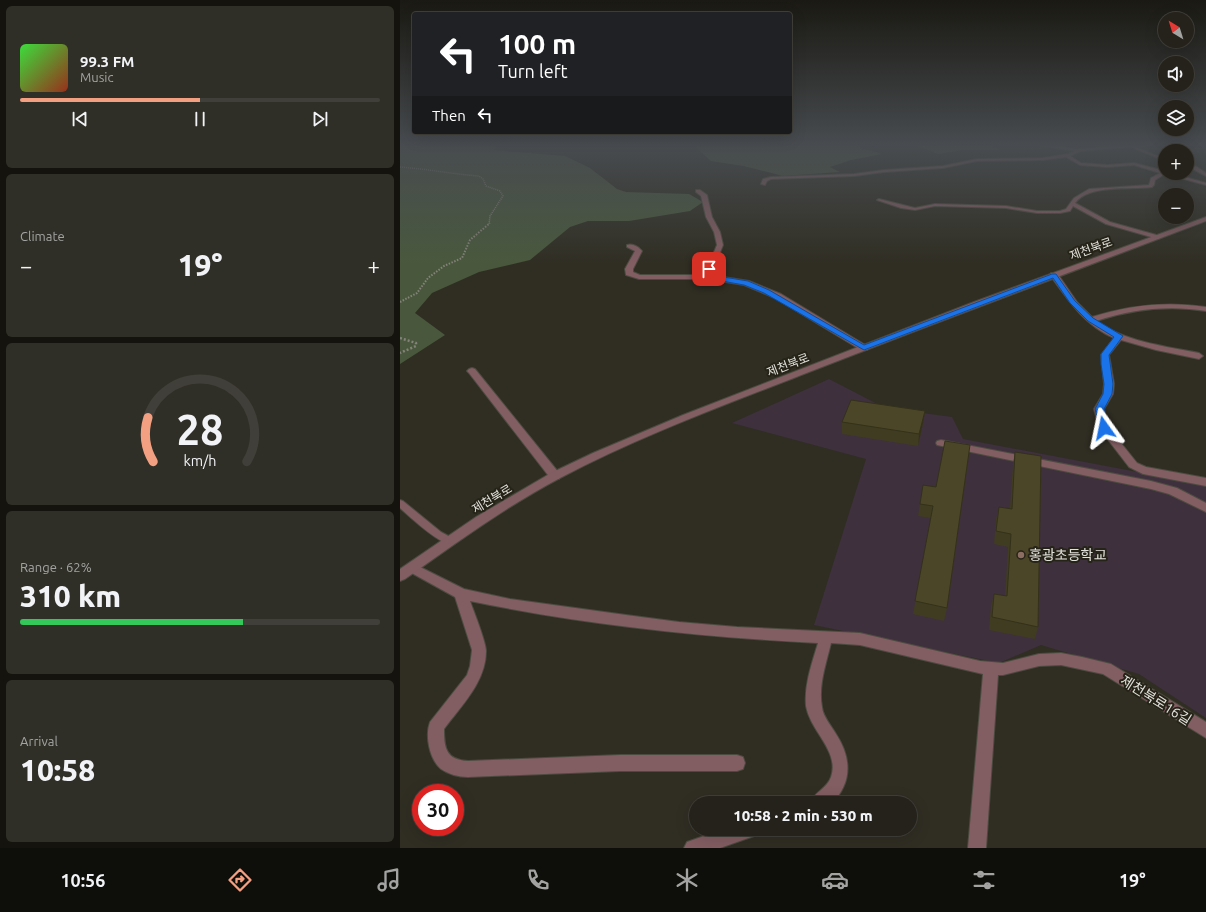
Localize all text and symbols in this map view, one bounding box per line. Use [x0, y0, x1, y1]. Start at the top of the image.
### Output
north arrow [1158, 12, 1194, 48]
map controls [1158, 12, 1194, 224]
icon: left [432, 28, 484, 80]
text: 100 m [498, 28, 576, 59]
text: 99.3 FM [80, 53, 134, 70]
button: sound [1158, 56, 1194, 92]
text: Turn left [498, 61, 568, 81]
text: Music [80, 70, 114, 84]
button: layers [1158, 100, 1194, 136]
icon: left [474, 104, 496, 126]
text: Then [432, 107, 466, 124]
icon: previous [69, 108, 91, 130]
icon: pause [189, 108, 211, 130]
icon: next [309, 108, 331, 130]
button: + [1158, 144, 1194, 180]
button: − [1158, 188, 1194, 224]
text: Climate [20, 229, 65, 243]
street label: 제천북로 [1068, 235, 1114, 262]
text: 19° [178, 248, 222, 282]
pin [692, 252, 726, 286]
text: − [20, 253, 32, 278]
text: + [368, 253, 380, 278]
icon: arrive [698, 258, 720, 280]
street label: 제천북로 [765, 351, 811, 379]
text: 28 [177, 406, 223, 453]
position arrow [1083, 407, 1125, 449]
text: km/h [184, 453, 216, 469]
street label: 제천북로 [469, 482, 514, 516]
place label: 홍광초등학교 [1029, 547, 1106, 563]
marker: 홍광초등학교 [1016, 550, 1026, 560]
text: Range · 62% [20, 560, 92, 574]
text: 310 km [20, 579, 121, 613]
street label: 제천북로16길 [1118, 672, 1194, 728]
text: Arrival [20, 734, 58, 748]
text: 10:58 [20, 753, 95, 787]
speed limit sign: 30 [412, 784, 464, 836]
text: 10:58 · 2 min · 530 m [733, 807, 873, 824]
icon: directions [226, 866, 254, 894]
icon: music [375, 866, 403, 894]
icon: phone [524, 866, 552, 894]
icon: climate [673, 866, 701, 894]
icon: car [821, 866, 849, 894]
icon: filters [970, 866, 998, 894]
text: 10:56 [60, 870, 105, 890]
text: 19° [1119, 870, 1146, 890]

